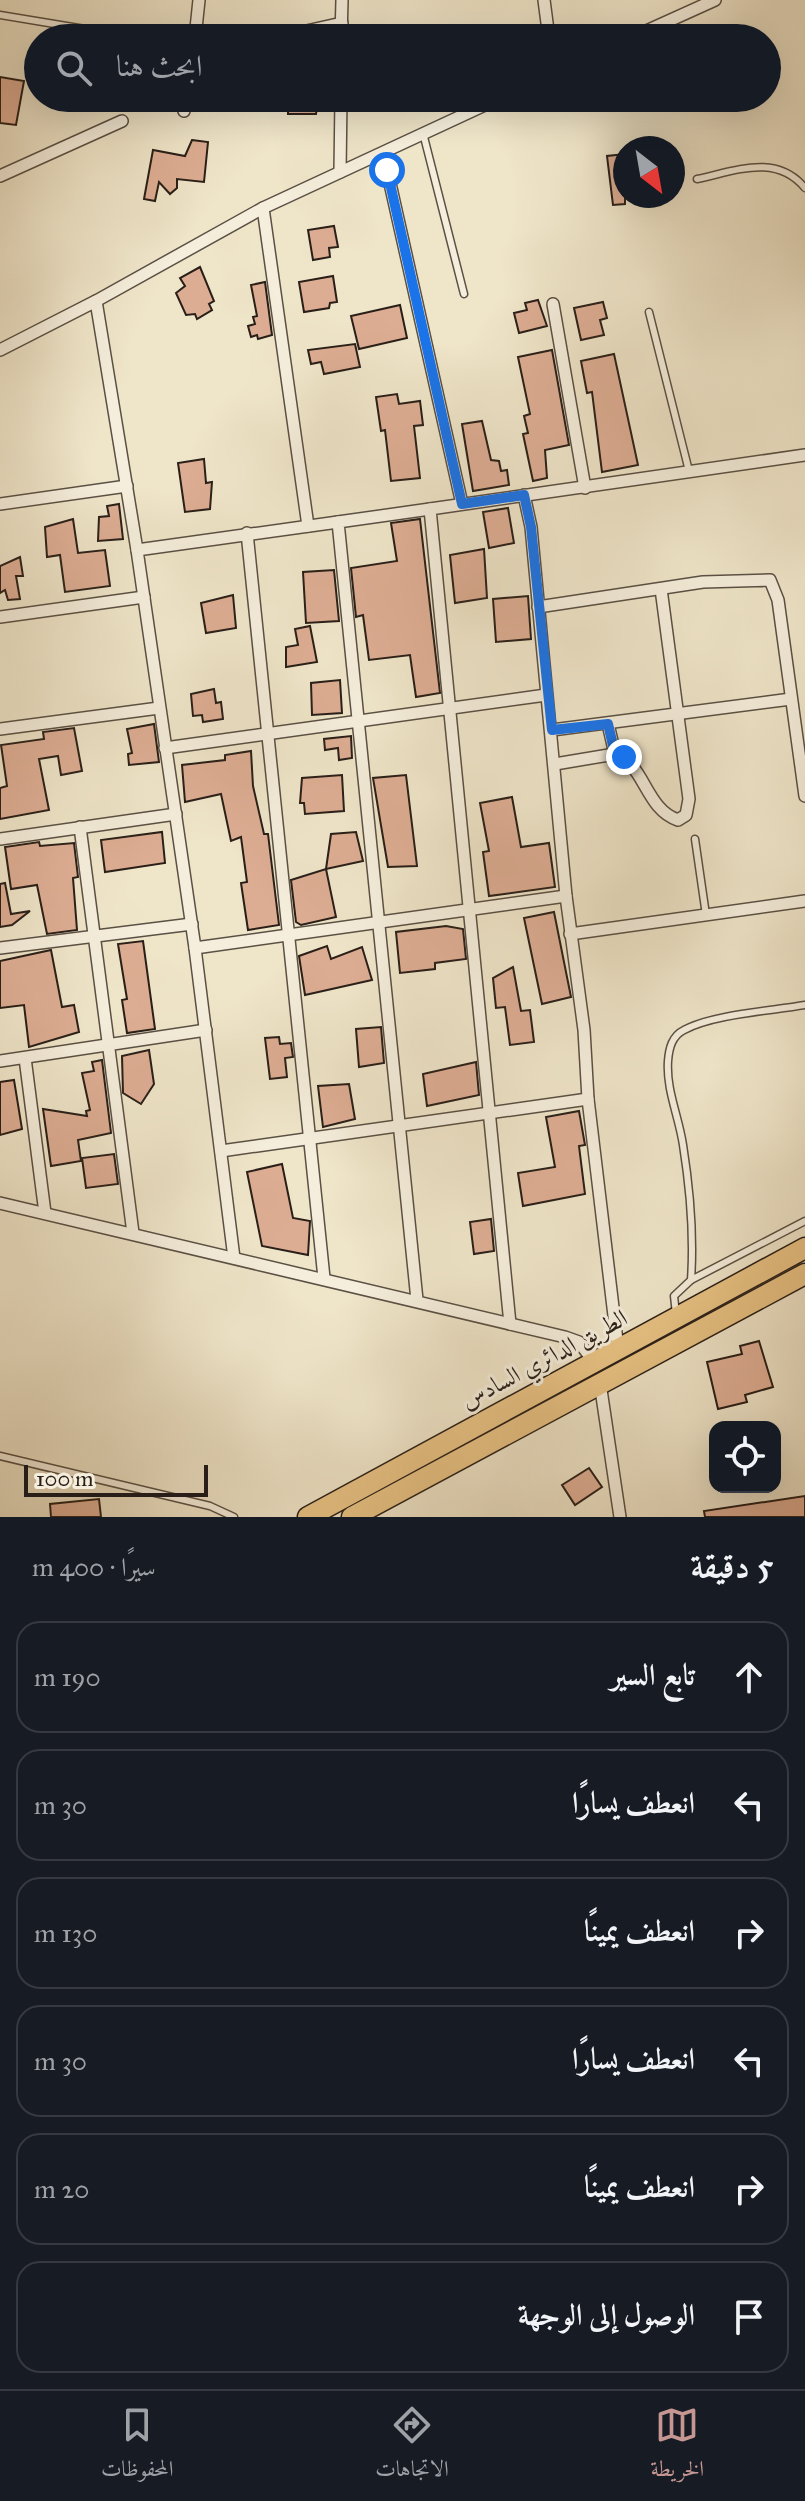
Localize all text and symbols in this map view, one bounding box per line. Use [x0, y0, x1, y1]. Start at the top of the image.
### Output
search box [24, 24, 781, 112]
icon: search [52, 46, 96, 90]
text: ابحث هنا [116, 48, 202, 84]
north arrow [613, 136, 685, 208]
route start [369, 152, 405, 188]
route end [606, 739, 642, 775]
street label: الطريق الدائري السادس [456, 1302, 634, 1419]
map controls [709, 1421, 781, 1493]
button: locate [709, 1421, 781, 1493]
scale bar [24, 1461, 208, 1497]
text: 100 m [36, 1465, 93, 1492]
text: 5 دقيقة [691, 1545, 773, 1586]
text: سيرًا · 400 m [32, 1551, 156, 1583]
icon: ahead [727, 1655, 771, 1699]
text: تابع السير [610, 1657, 695, 1693]
text: 190 m [34, 1661, 101, 1693]
icon: left [727, 1783, 771, 1827]
text: انعطف يسارًا [572, 1785, 695, 1821]
text: 30 m [34, 1789, 87, 1821]
icon: right [727, 1911, 771, 1955]
text: انعطف يمينًا [584, 1913, 695, 1949]
text: 130 m [34, 1917, 97, 1949]
icon: left [727, 2039, 771, 2083]
text: انعطف يسارًا [572, 2041, 695, 2077]
text: 30 m [34, 2045, 87, 2077]
icon: right [727, 2167, 771, 2211]
text: انعطف يمينًا [584, 2169, 695, 2205]
text: 20 m [34, 2173, 89, 2205]
icon: arrive [727, 2295, 771, 2339]
text: الوصول إلى الوجهة [518, 2297, 695, 2333]
tab: المحفوظات [101, 2403, 173, 2490]
tab: الاتجاهات [375, 2403, 449, 2490]
tab: الخريطة [651, 2403, 704, 2490]

